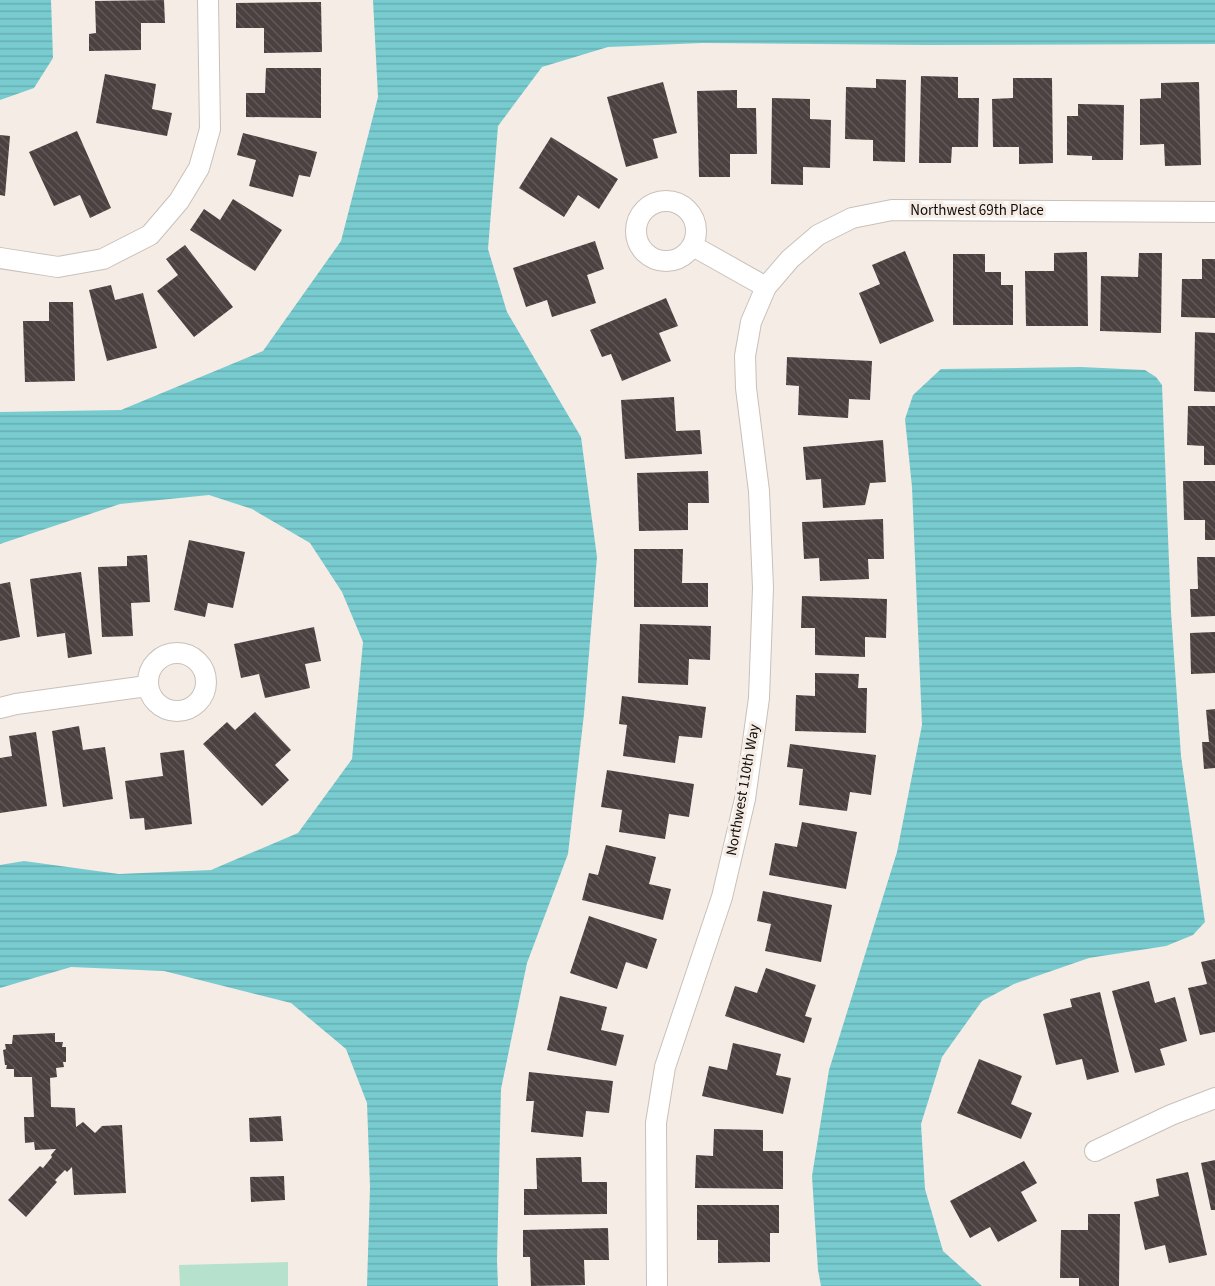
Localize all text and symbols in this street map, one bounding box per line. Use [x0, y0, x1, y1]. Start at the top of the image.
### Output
street label: Northwest 69th Place [910, 200, 1044, 221]
street label: Northwest 110th Way [721, 723, 765, 857]

